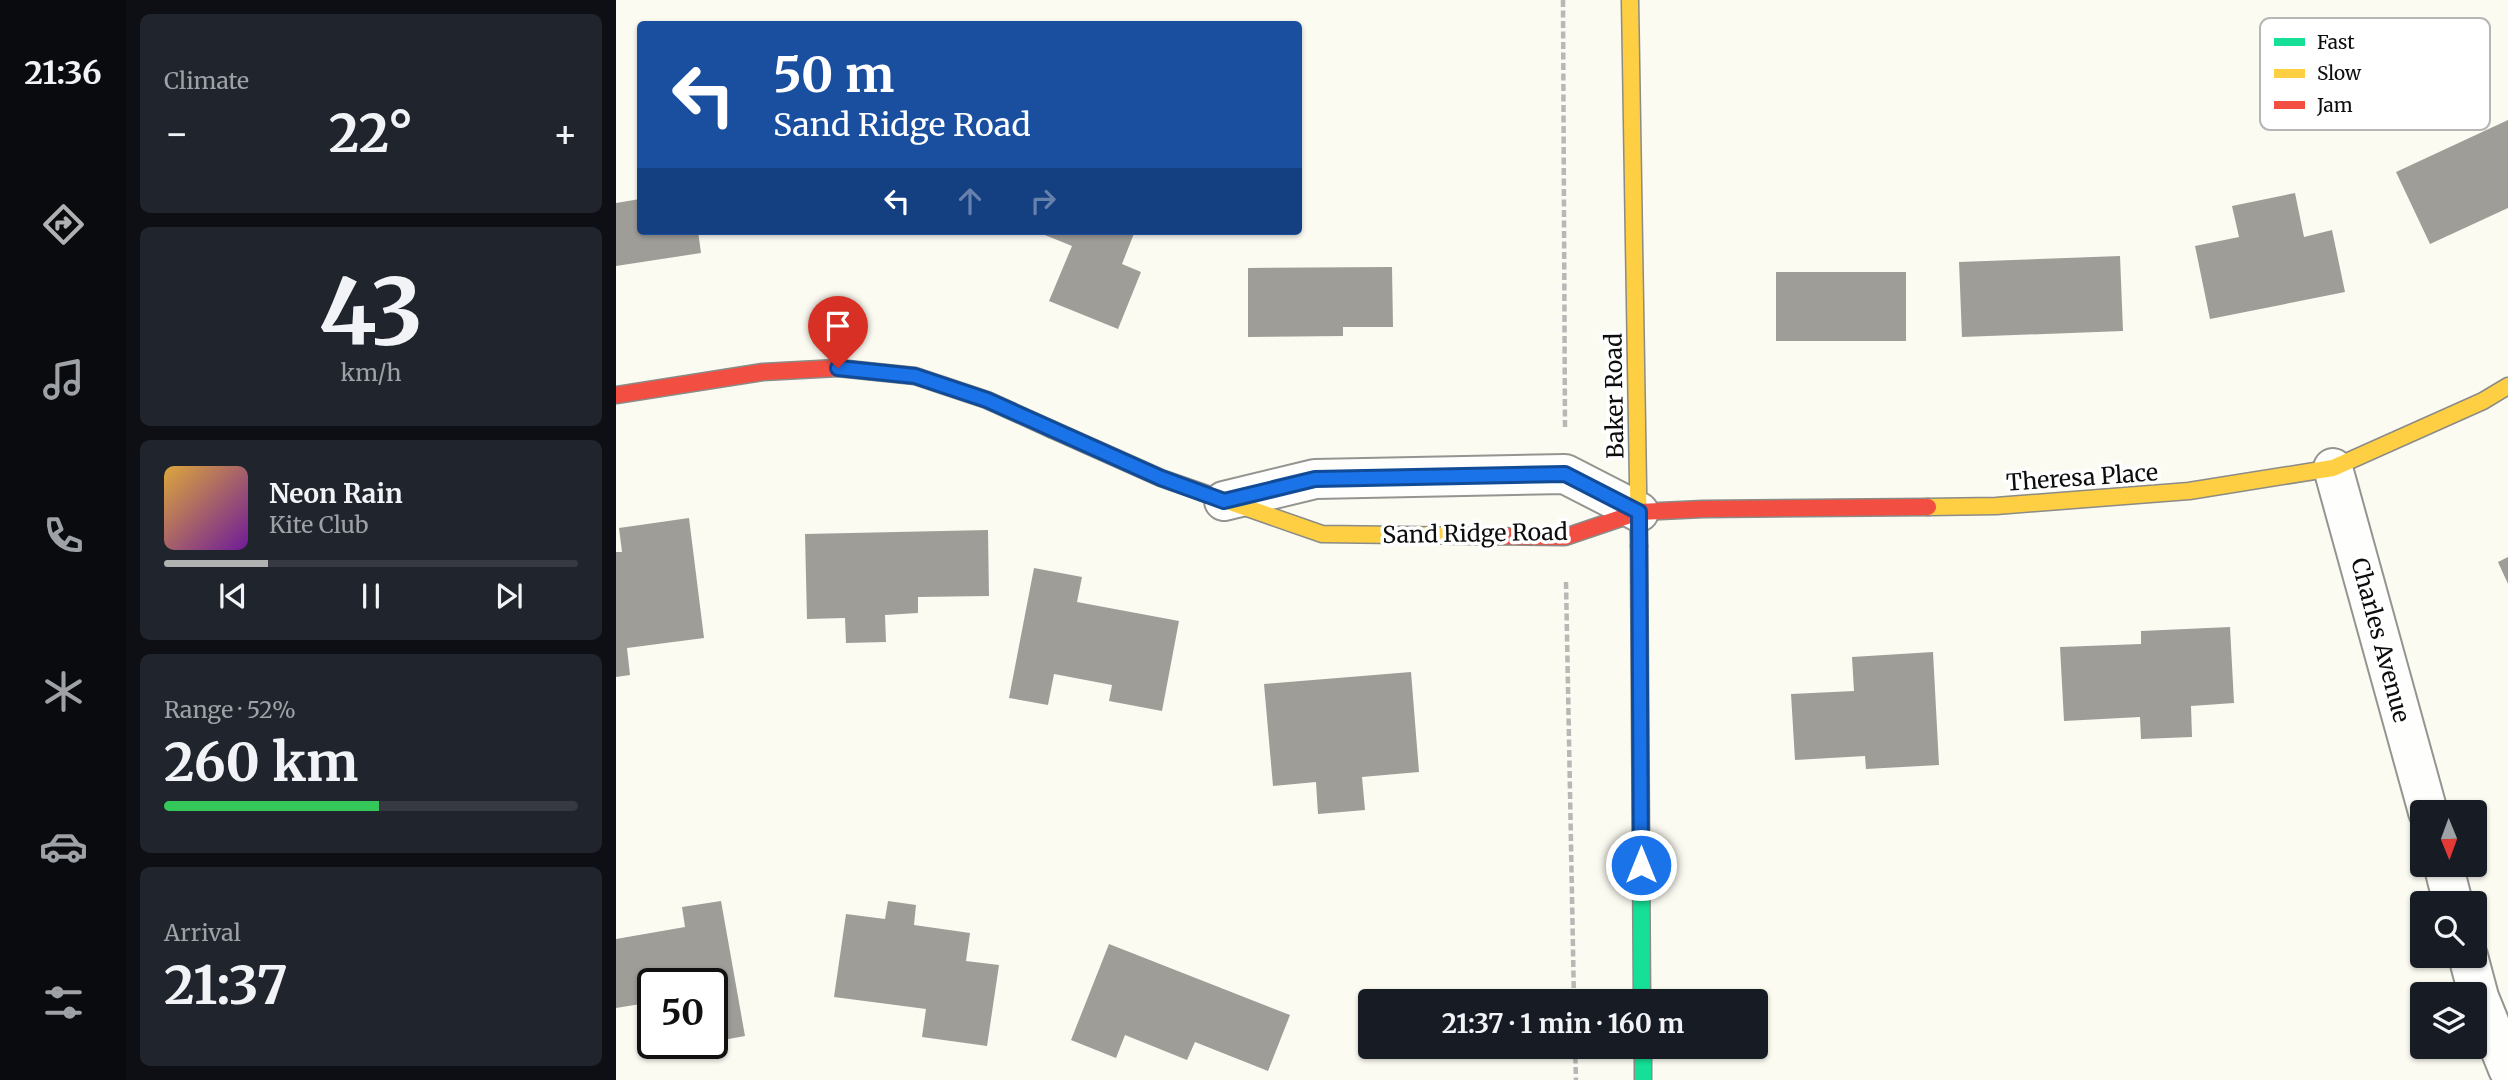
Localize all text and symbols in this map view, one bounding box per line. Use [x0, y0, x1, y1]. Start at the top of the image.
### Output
legend [2260, 18, 2490, 130]
text: Fast [2317, 30, 2355, 54]
text: 50 m [773, 44, 894, 105]
icon: left [658, 49, 749, 140]
text: 21:36 [24, 53, 102, 93]
text: Slow [2317, 61, 2362, 85]
text: Climate [164, 66, 249, 95]
text: Jam [2316, 93, 2353, 117]
text: 22° [329, 101, 413, 166]
text: Sand Ridge Road [773, 105, 1031, 145]
text: − [164, 110, 189, 157]
text: + [553, 110, 578, 157]
icon: left [878, 182, 916, 220]
icon: ahead [951, 182, 989, 220]
icon: right [1024, 182, 1062, 220]
icon: directions [39, 200, 88, 249]
text: 43 [319, 255, 423, 370]
pin [808, 296, 868, 368]
icon: arrive [819, 307, 857, 345]
street label: Baker Road [1598, 333, 1630, 459]
icon: music [39, 355, 88, 404]
text: km/h [341, 358, 401, 387]
street label: Theresa Place [2005, 457, 2159, 497]
text: Neon Rain [269, 477, 403, 510]
text: Kite Club [269, 510, 368, 539]
icon: phone [39, 511, 88, 560]
street label: Sand Ridge Road [1382, 517, 1568, 549]
street label: Charles Avenue [2345, 555, 2417, 725]
icon: previous [214, 577, 252, 615]
icon: pause [352, 577, 390, 615]
icon: next [490, 577, 528, 615]
icon: climate [39, 667, 88, 716]
text: Range · 52% [164, 695, 296, 724]
text: 260 km [164, 730, 358, 795]
north arrow [2410, 800, 2487, 877]
map controls [2410, 800, 2487, 1059]
icon: car [39, 822, 88, 871]
position arrow [1604, 828, 1678, 902]
button: search [2410, 891, 2487, 968]
text: Arrival [164, 918, 241, 947]
text: 21:37 [164, 953, 288, 1018]
speed limit sign: 50 [637, 968, 728, 1059]
icon: filters [39, 978, 88, 1027]
button: layers [2410, 982, 2487, 1059]
text: 21:37 · 1 min · 160 m [1442, 1007, 1684, 1040]

